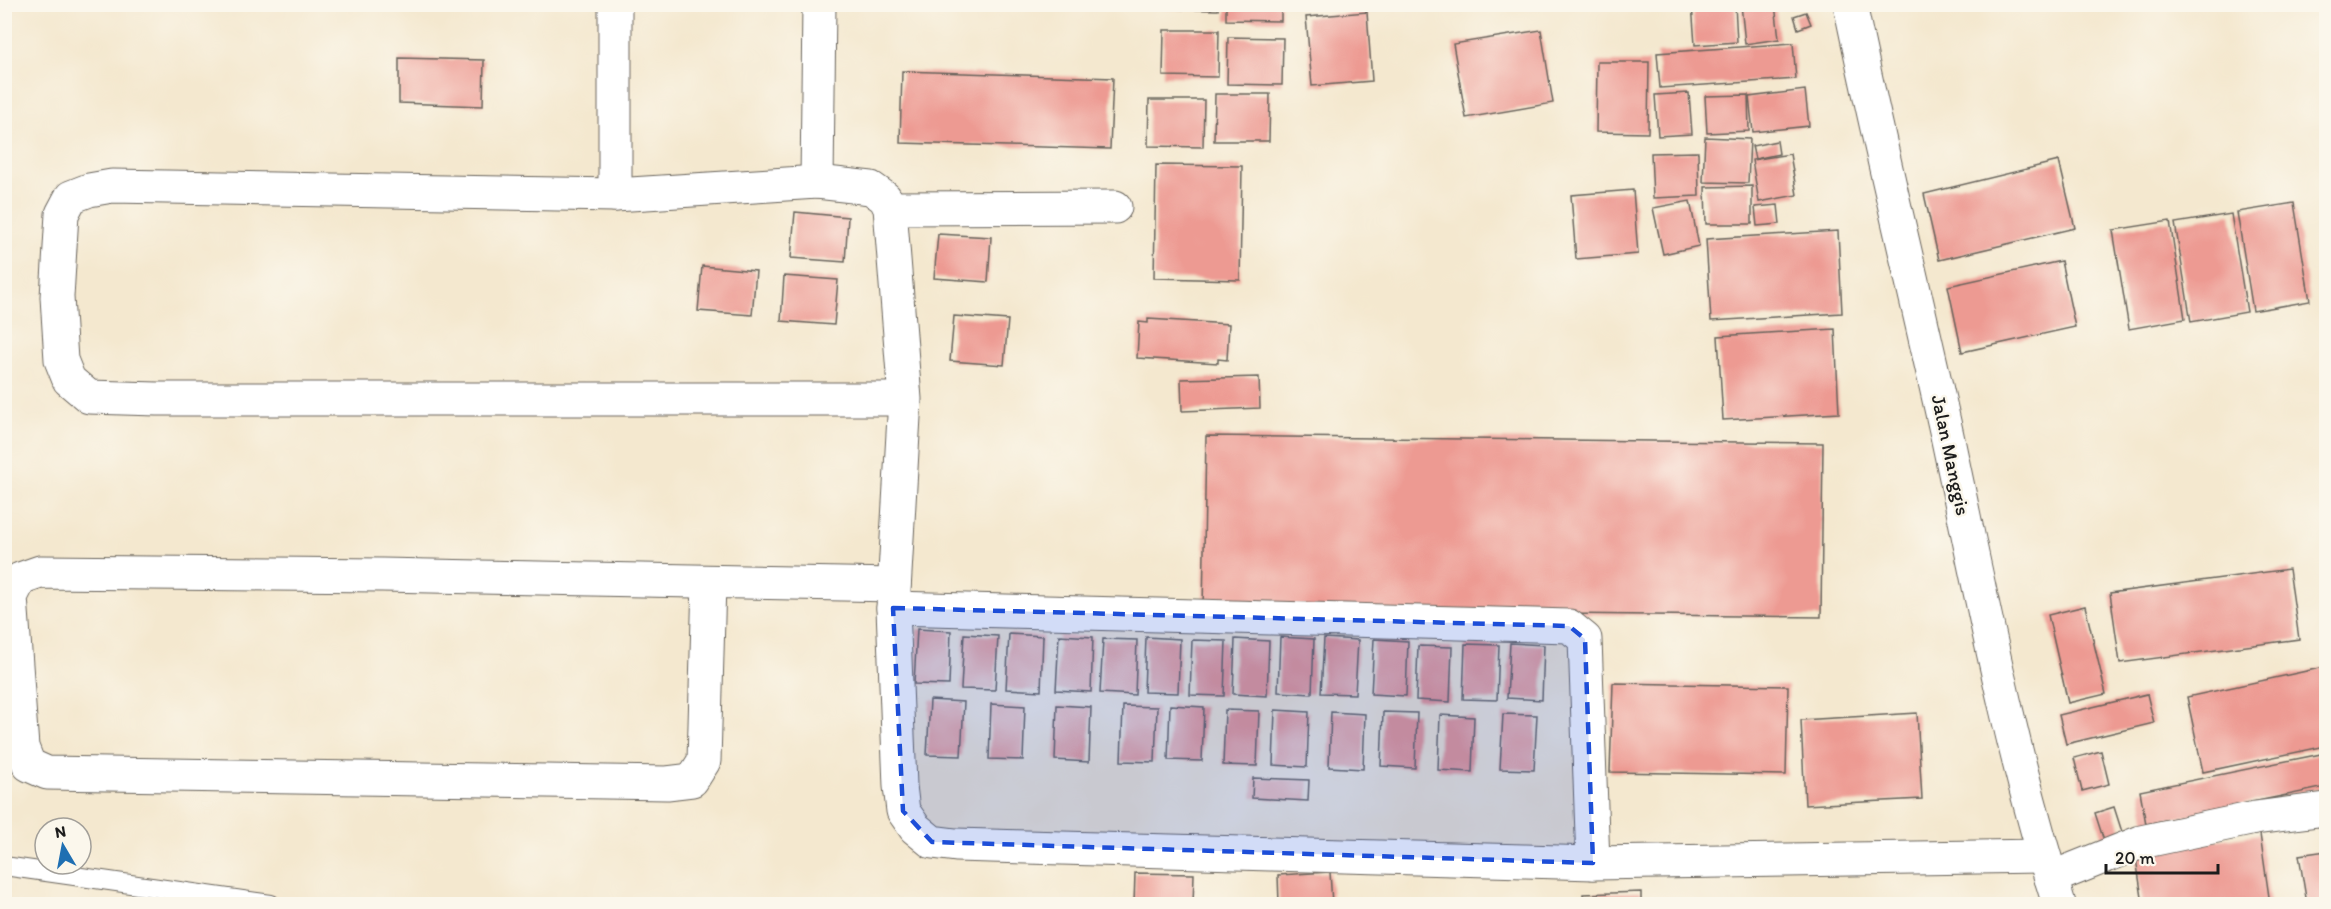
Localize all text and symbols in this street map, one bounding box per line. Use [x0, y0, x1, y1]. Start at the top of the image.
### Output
street label: Jalan Manggis [1926, 392, 1976, 518]
north arrow [33, 816, 93, 876]
text: N [54, 821, 67, 842]
scale bar [2106, 837, 2218, 875]
text: 20 m [2115, 847, 2155, 869]

